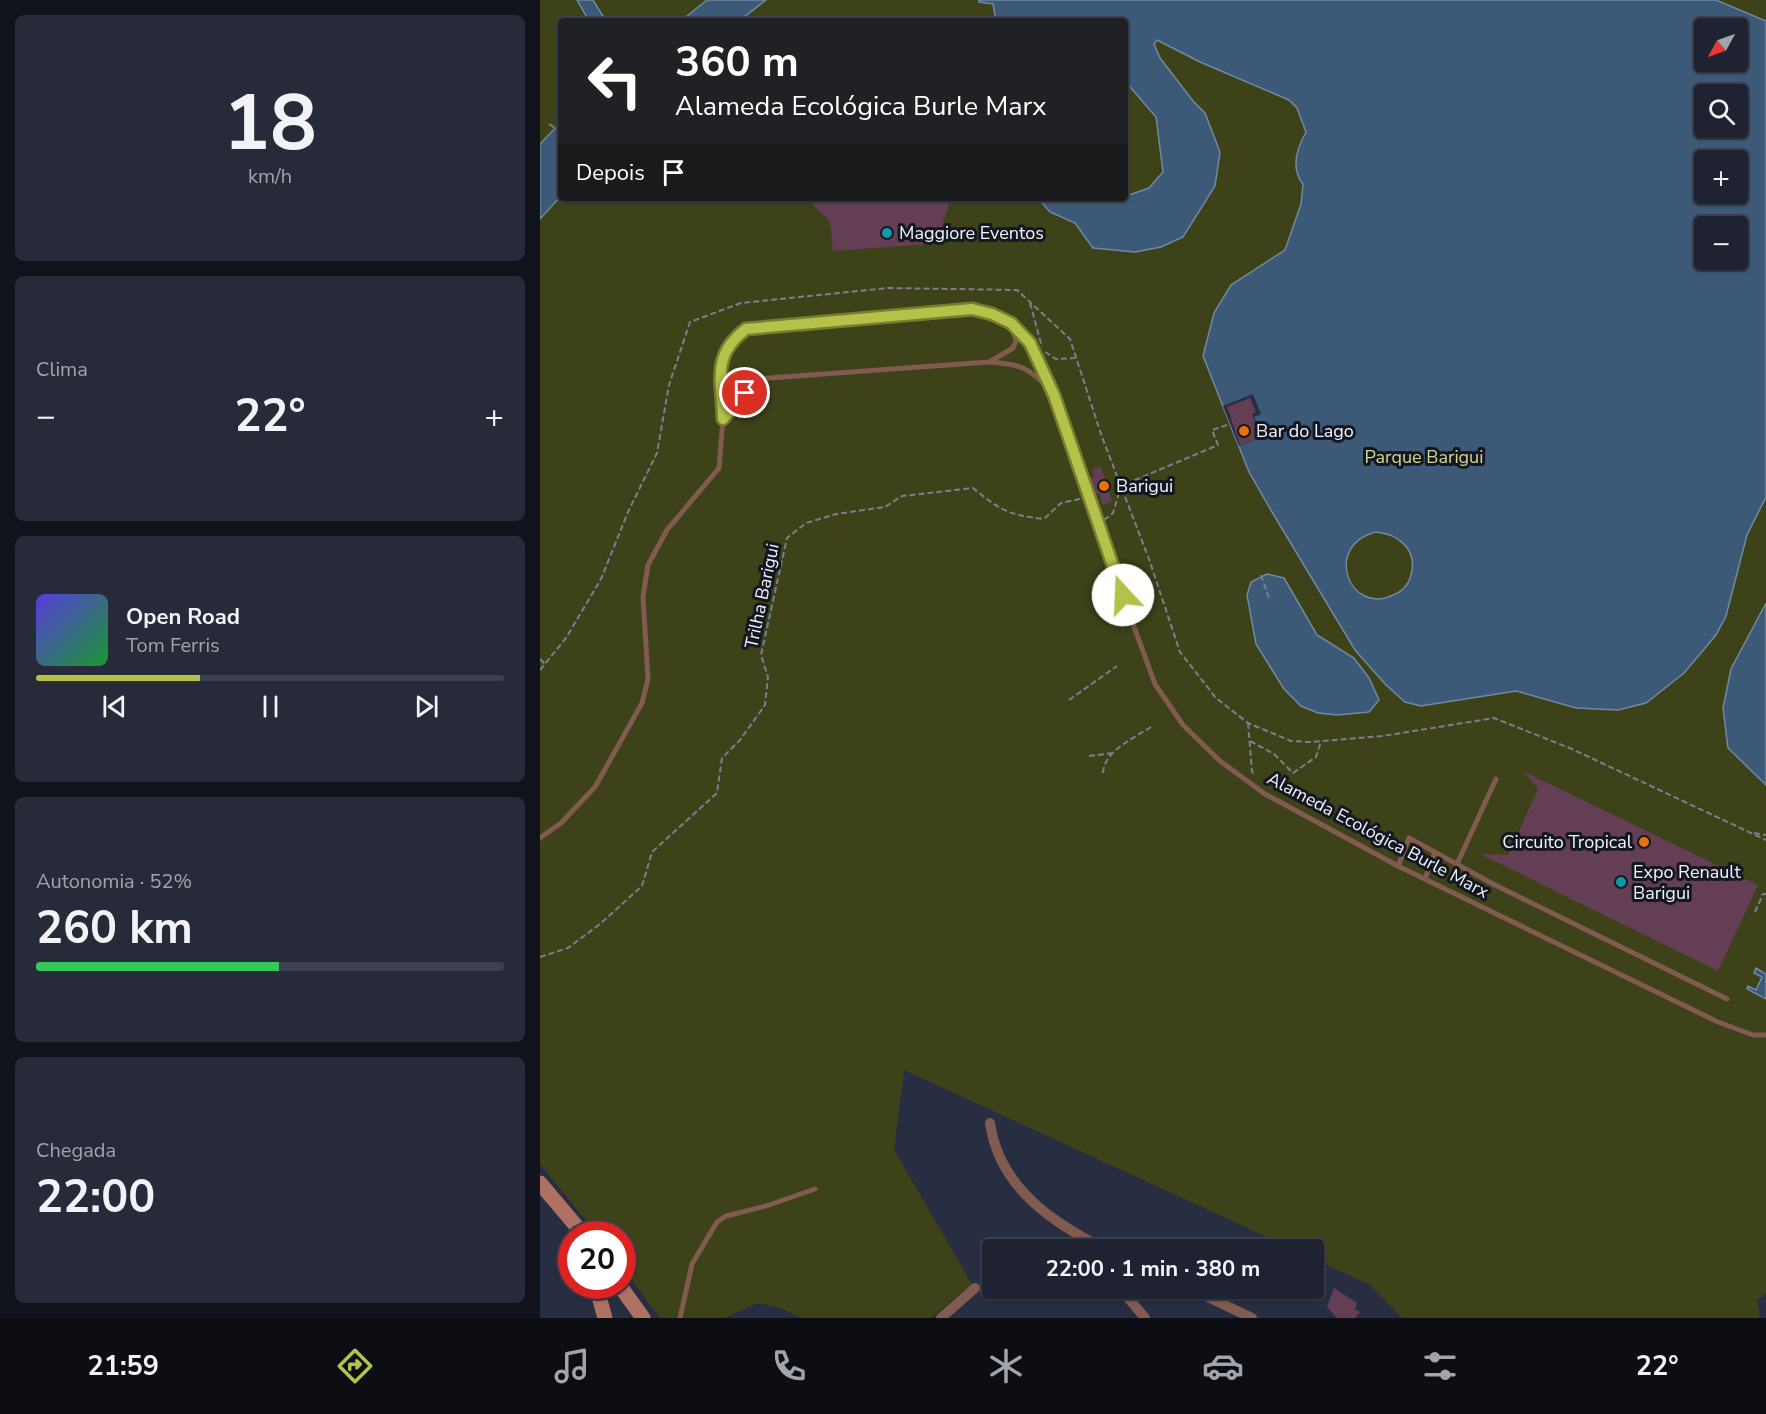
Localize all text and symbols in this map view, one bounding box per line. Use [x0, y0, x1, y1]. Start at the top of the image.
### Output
north arrow [1694, 18, 1748, 72]
map controls [1694, 18, 1748, 270]
text: 360 m [675, 34, 799, 91]
icon: left [576, 42, 654, 120]
text: 18 [223, 70, 317, 177]
button: search [1694, 84, 1748, 138]
text: Alameda Ecológica Burle Marx [675, 88, 1047, 125]
button: + [1694, 150, 1748, 204]
icon: arrive [657, 156, 690, 189]
text: Depois [576, 158, 645, 188]
text: km/h [248, 163, 292, 190]
button: − [1694, 216, 1748, 270]
place label: Maggiore Eventos [899, 221, 1044, 245]
marker: Maggiore Eventos [880, 226, 894, 240]
text: Clima [36, 356, 88, 383]
pin [719, 367, 770, 418]
icon: arrive [728, 376, 761, 409]
text: 22° [234, 386, 306, 447]
text: − [36, 394, 56, 439]
text: + [484, 394, 504, 439]
place label: Bar do Lago [1256, 419, 1354, 443]
marker: Bar do Lago [1237, 424, 1251, 438]
park label: Parque Barigui [1365, 445, 1483, 469]
place label: Barigui [1116, 474, 1173, 498]
marker: Barigui [1097, 479, 1111, 493]
street label: Trilha Barigui [739, 541, 785, 651]
position arrow [1091, 563, 1155, 627]
text: Open Road [126, 602, 240, 632]
text: Tom Ferris [126, 632, 220, 659]
icon: previous [98, 690, 131, 723]
icon: pause [254, 690, 287, 723]
icon: next [410, 690, 443, 723]
street label: Alameda Ecológica Burle Marx [1263, 766, 1493, 904]
place label: Circuito Tropical [1502, 830, 1633, 854]
marker: Circuito Tropical [1637, 835, 1651, 849]
place label: Expo Renault Barigui [1633, 860, 1742, 905]
text: Autonomia · 52% [36, 868, 192, 895]
marker: Expo Renault Barigui [1614, 875, 1628, 889]
text: 260 km [36, 898, 193, 959]
text: Chegada [36, 1137, 116, 1164]
text: 22:00 [36, 1167, 155, 1228]
speed limit sign: 20 [558, 1221, 636, 1299]
text: 22:00 · 1 min · 380 m [1046, 1254, 1260, 1284]
icon: directions [334, 1345, 376, 1387]
icon: music [551, 1345, 593, 1387]
icon: phone [768, 1345, 810, 1387]
icon: climate [985, 1345, 1027, 1387]
icon: car [1202, 1345, 1244, 1387]
icon: filters [1419, 1345, 1461, 1387]
text: 21:59 [87, 1348, 159, 1385]
text: 22° [1636, 1348, 1678, 1385]

